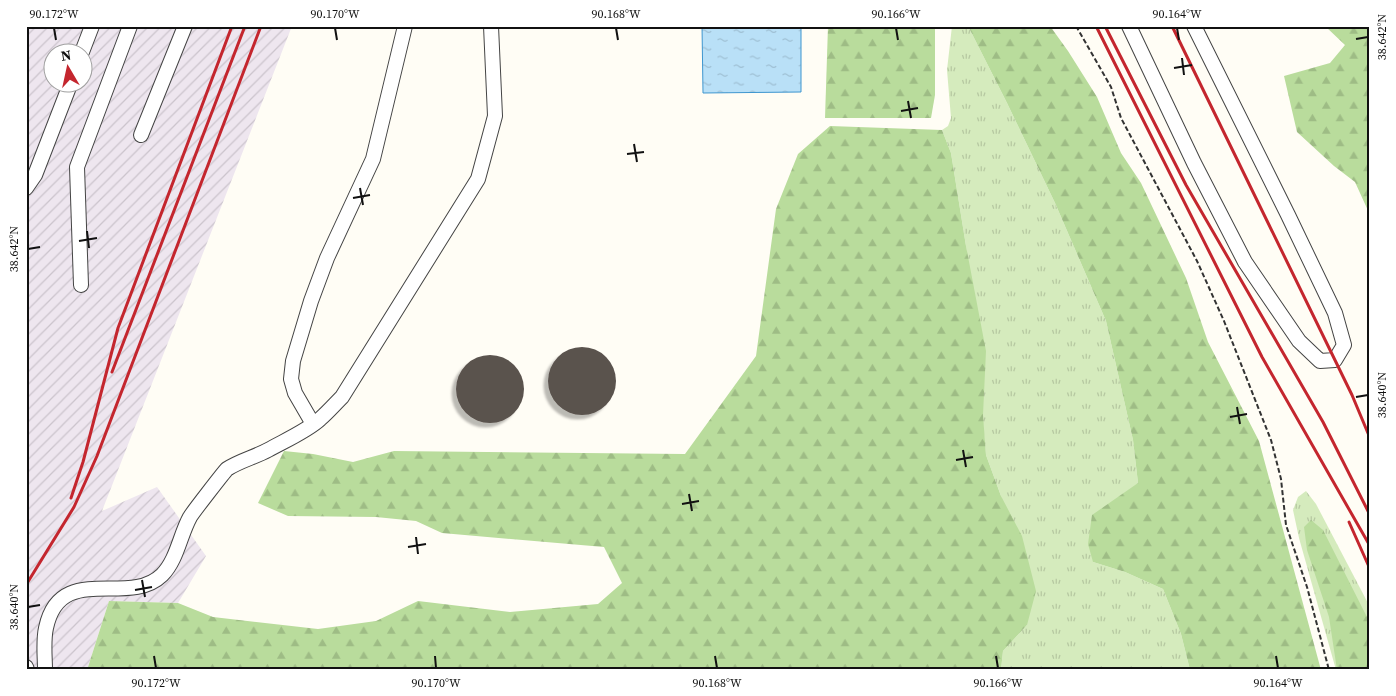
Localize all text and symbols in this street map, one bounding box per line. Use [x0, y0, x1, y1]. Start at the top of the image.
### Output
text: 90.172°W [29, 6, 79, 22]
text: 90.170°W [310, 6, 360, 22]
text: 90.168°W [591, 6, 641, 22]
text: 90.166°W [871, 6, 921, 22]
text: 90.164°W [1152, 6, 1202, 22]
text: 38.642°N [1374, 14, 1390, 60]
north arrow [42, 42, 92, 92]
text: N [59, 44, 73, 66]
text: 38.642°N [6, 226, 22, 272]
text: 38.640°N [1374, 372, 1390, 418]
text: 38.640°N [6, 584, 22, 630]
text: 90.172°W [131, 675, 181, 691]
text: 90.170°W [411, 675, 461, 691]
text: 90.168°W [692, 675, 742, 691]
text: 90.166°W [973, 675, 1023, 691]
text: 90.164°W [1253, 675, 1303, 691]

